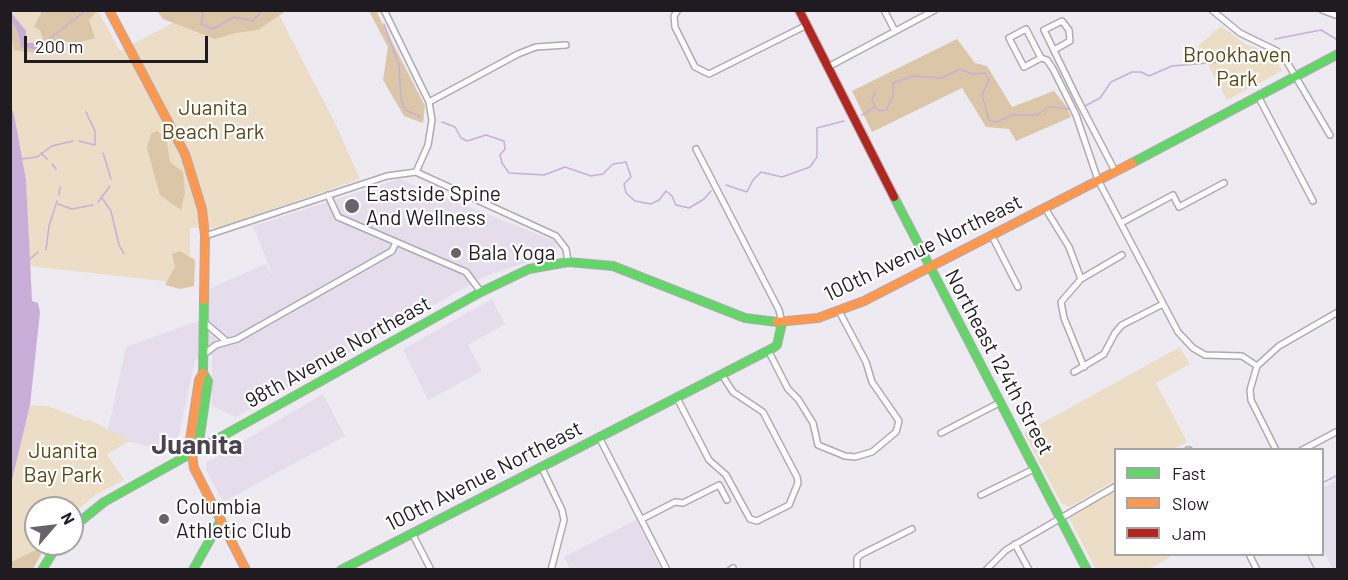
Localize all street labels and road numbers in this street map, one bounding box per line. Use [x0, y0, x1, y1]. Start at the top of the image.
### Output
street label: 100th Avenue Northeast [820, 189, 1026, 307]
street label: Northeast 124th Street [939, 265, 1059, 459]
street label: 98th Avenue Northeast [241, 291, 435, 413]
street label: 100th Avenue Northeast [382, 415, 586, 537]

